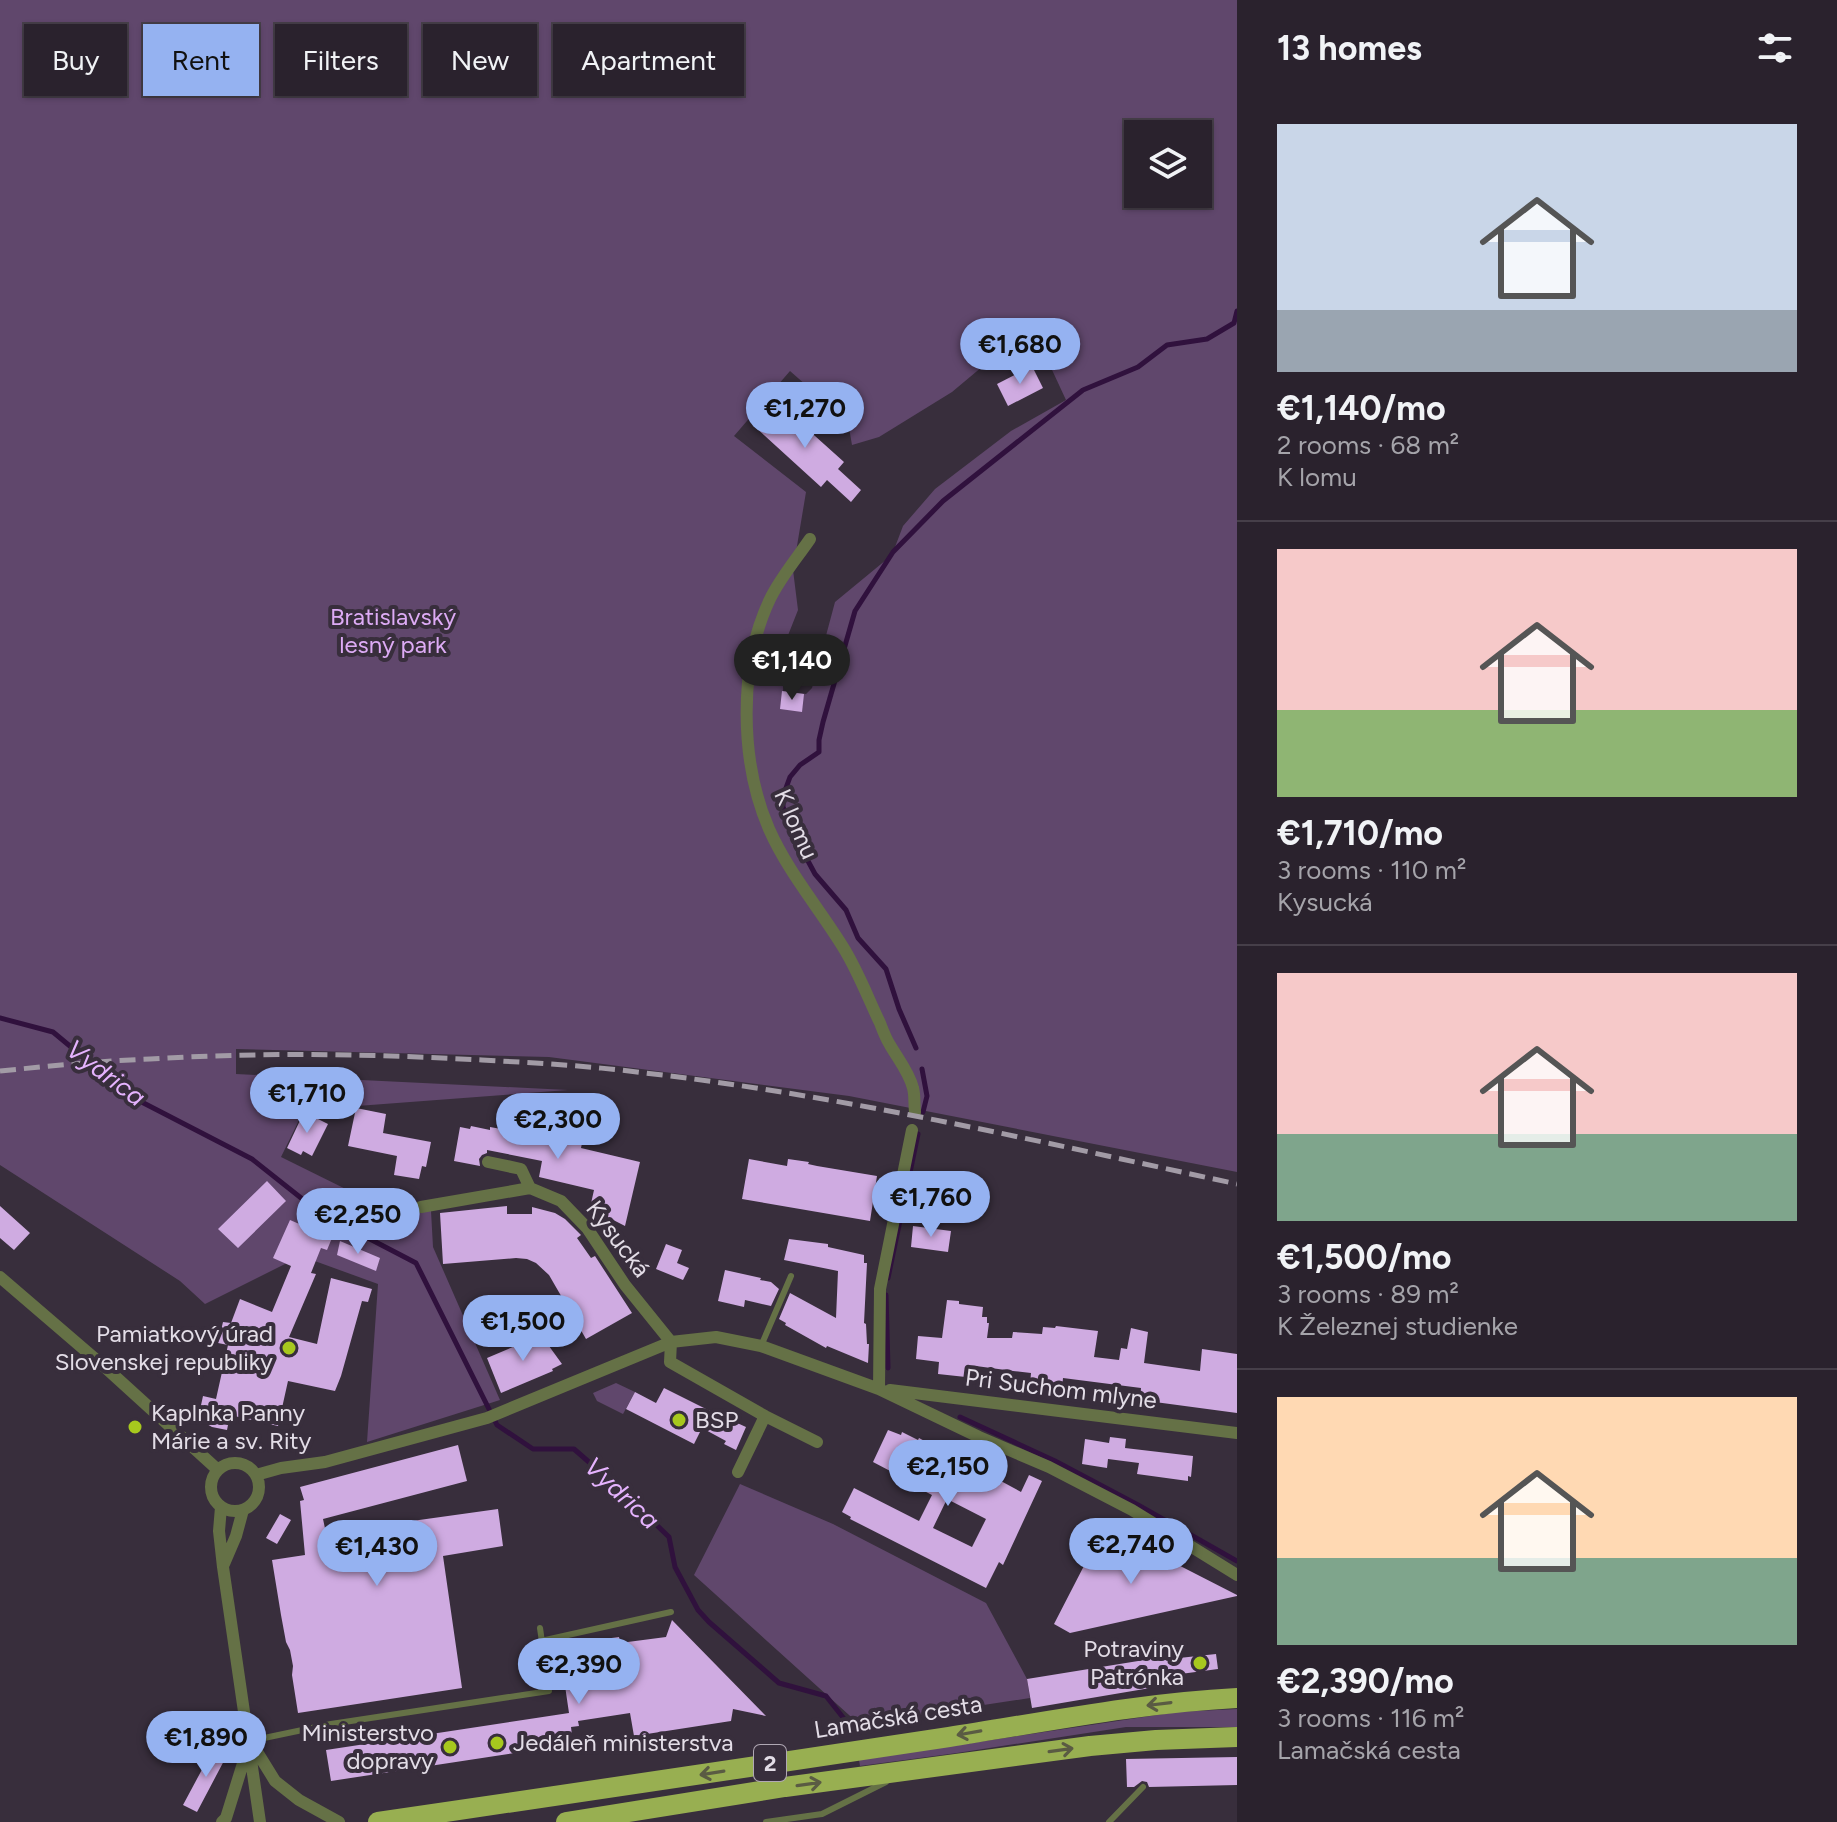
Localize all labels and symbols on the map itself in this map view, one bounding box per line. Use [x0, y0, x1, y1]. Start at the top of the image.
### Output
pin: €1,680 [955, 318, 1085, 386]
pin: €1,270 [740, 382, 870, 450]
park label: Bratislavský lesný park [330, 602, 456, 659]
pin: €1,140 [727, 634, 857, 702]
street label: K lomu [768, 784, 825, 863]
water label: Vydrica [60, 1033, 152, 1113]
pin: €1,710 [242, 1067, 372, 1135]
pin: €2,300 [493, 1093, 623, 1161]
pin: €1,760 [866, 1171, 996, 1239]
pin: €2,250 [293, 1188, 423, 1256]
street label: Kysucká [580, 1195, 657, 1283]
pin: €1,500 [458, 1295, 588, 1363]
place label: Pamiatkový úrad Slovenskej republiky [55, 1319, 273, 1376]
marker: Pamiatkový úrad Slovenskej republiky [280, 1339, 298, 1357]
street label: Pri Suchom mlyne [964, 1362, 1159, 1415]
place label: Kaplnka Panny Márie a sv. Rity [151, 1398, 312, 1455]
place label: BSP [695, 1405, 738, 1434]
marker: BSP [670, 1411, 688, 1429]
marker: Kaplnka Panny Márie a sv. Rity [126, 1418, 144, 1436]
pin: €2,150 [883, 1440, 1013, 1508]
water label: Vydrica [578, 1450, 666, 1536]
pin: €2,740 [1066, 1518, 1196, 1586]
pin: €1,430 [312, 1520, 442, 1588]
place label: Potraviny Patrónka [1083, 1634, 1184, 1691]
pin: €2,390 [514, 1638, 644, 1706]
marker: Potraviny Patrónka [1191, 1654, 1209, 1672]
street label: Lamačská cesta [812, 1689, 984, 1744]
one-way arrow [1147, 1697, 1172, 1712]
pin: €1,890 [141, 1711, 271, 1779]
place label: Ministerstvo dopravy [301, 1718, 434, 1775]
one-way arrow [957, 1726, 983, 1741]
place label: Jedáleň ministerstva [513, 1728, 734, 1757]
marker: Jedáleň ministerstva [488, 1734, 506, 1752]
marker: Ministerstvo dopravy [441, 1738, 459, 1756]
one-way arrow [1047, 1742, 1074, 1757]
road number: 2 [754, 1745, 786, 1781]
one-way arrow [700, 1766, 726, 1781]
one-way arrow [796, 1776, 821, 1791]

